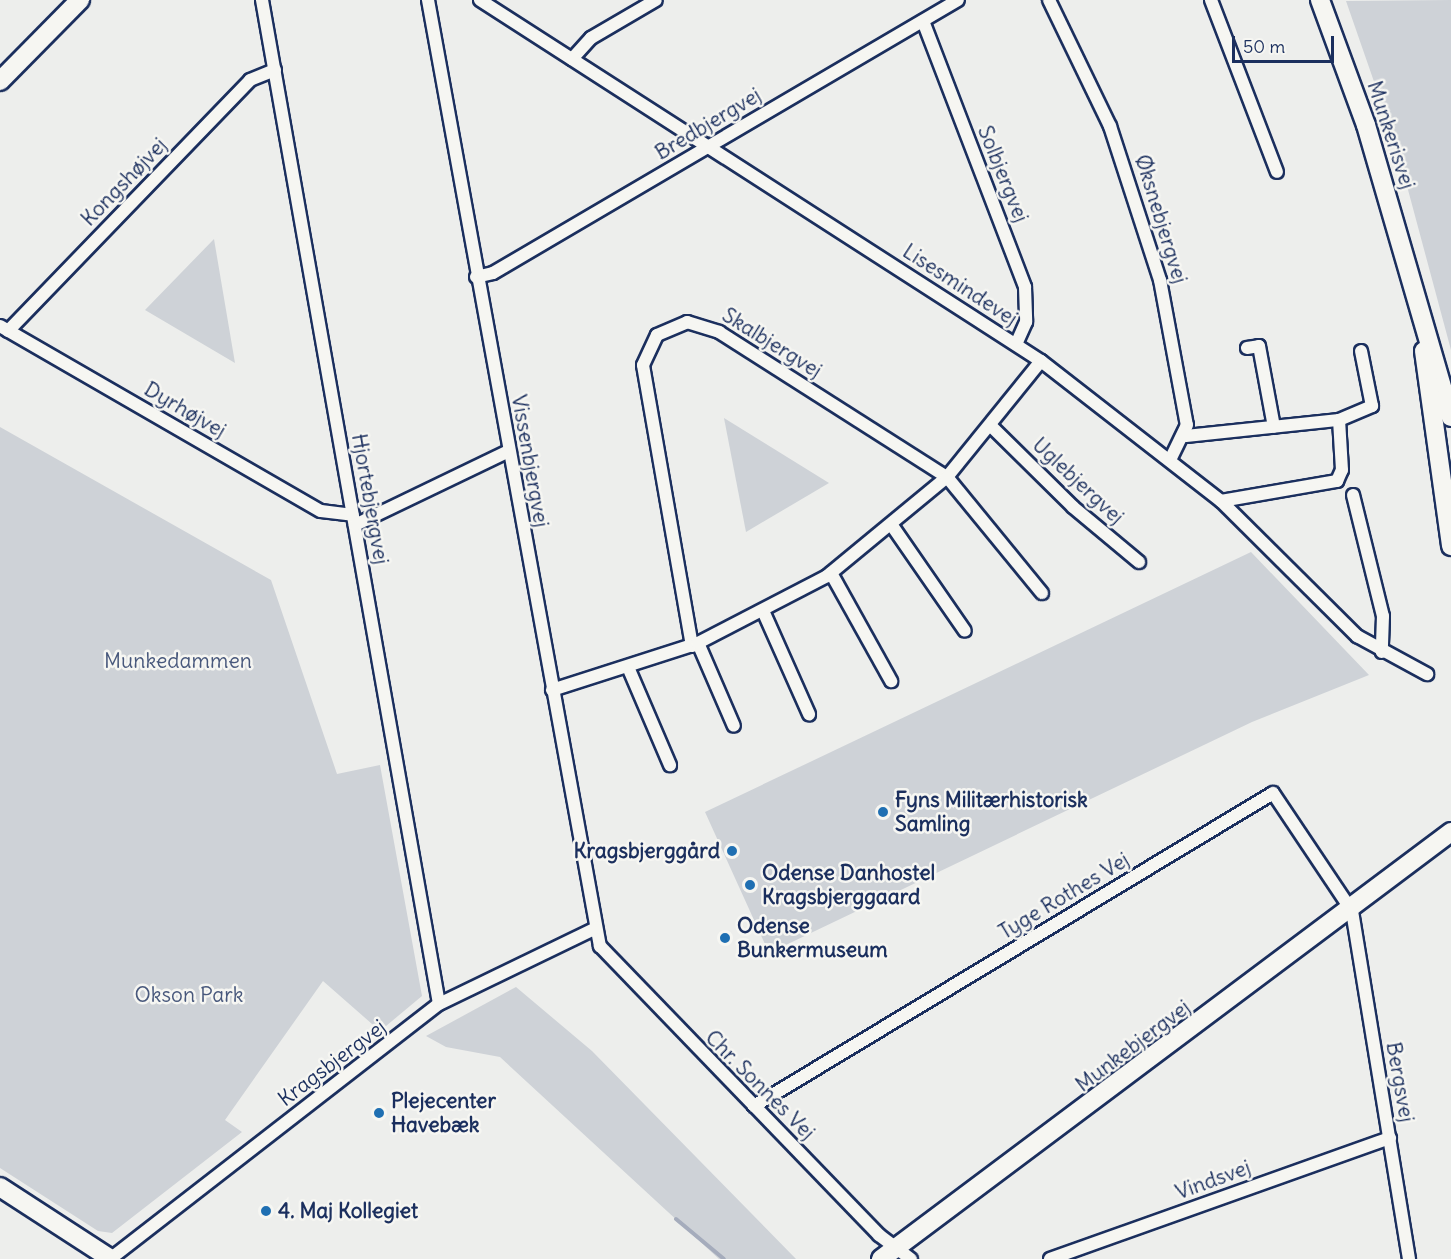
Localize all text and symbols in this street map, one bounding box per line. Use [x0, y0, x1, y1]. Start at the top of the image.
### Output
scale bar [1235, 24, 1337, 62]
text: 50 m [1243, 35, 1285, 58]
street label: Munkerisvej [1362, 78, 1420, 192]
street label: Bredbjergvej [650, 83, 766, 165]
street label: Solbjergvej [972, 122, 1034, 226]
street label: Kongshøjvej [76, 133, 172, 231]
street label: Øksnebjergvej [1129, 152, 1193, 286]
street label: Lisesmindevej [898, 239, 1022, 331]
street label: Skalbjergvej [718, 302, 826, 384]
street label: Dyrhøjvej [140, 377, 230, 443]
street label: Vissenbjergvej [506, 393, 554, 529]
street label: Hjortebjergvej [346, 432, 394, 566]
street label: Uglebjergvej [1027, 432, 1129, 530]
park label: Munkedammen [104, 648, 252, 674]
place label: Fyns Militærhistorisk Samling [895, 787, 1088, 837]
marker: Fyns Militærhistorisk Samling [876, 805, 890, 819]
place label: Kragsbjerggård [573, 838, 720, 864]
marker: Kragsbjerggård [725, 844, 739, 858]
street label: Tyge Rothes Vej [994, 847, 1134, 945]
place label: Odense Danhostel Kragsbjerggaard [762, 860, 935, 910]
marker: Odense Danhostel Kragsbjerggaard [743, 878, 757, 892]
place label: Odense Bunkermuseum [737, 913, 888, 963]
marker: Odense Bunkermuseum [718, 931, 732, 945]
park label: Okson Park [135, 982, 243, 1008]
street label: Munkebjergvej [1071, 995, 1195, 1097]
street label: Kragsbjergvej [273, 1014, 391, 1112]
street label: Chr. Sonnes Vej [700, 1025, 820, 1145]
street label: Bergsvej [1381, 1040, 1419, 1124]
place label: Plejecenter Havebæk [391, 1088, 496, 1138]
marker: Plejecenter Havebæk [372, 1106, 386, 1120]
street label: Vindsvej [1172, 1155, 1254, 1205]
place label: 4. Maj Kollegiet [278, 1198, 418, 1224]
marker: 4. Maj Kollegiet [259, 1204, 273, 1218]

